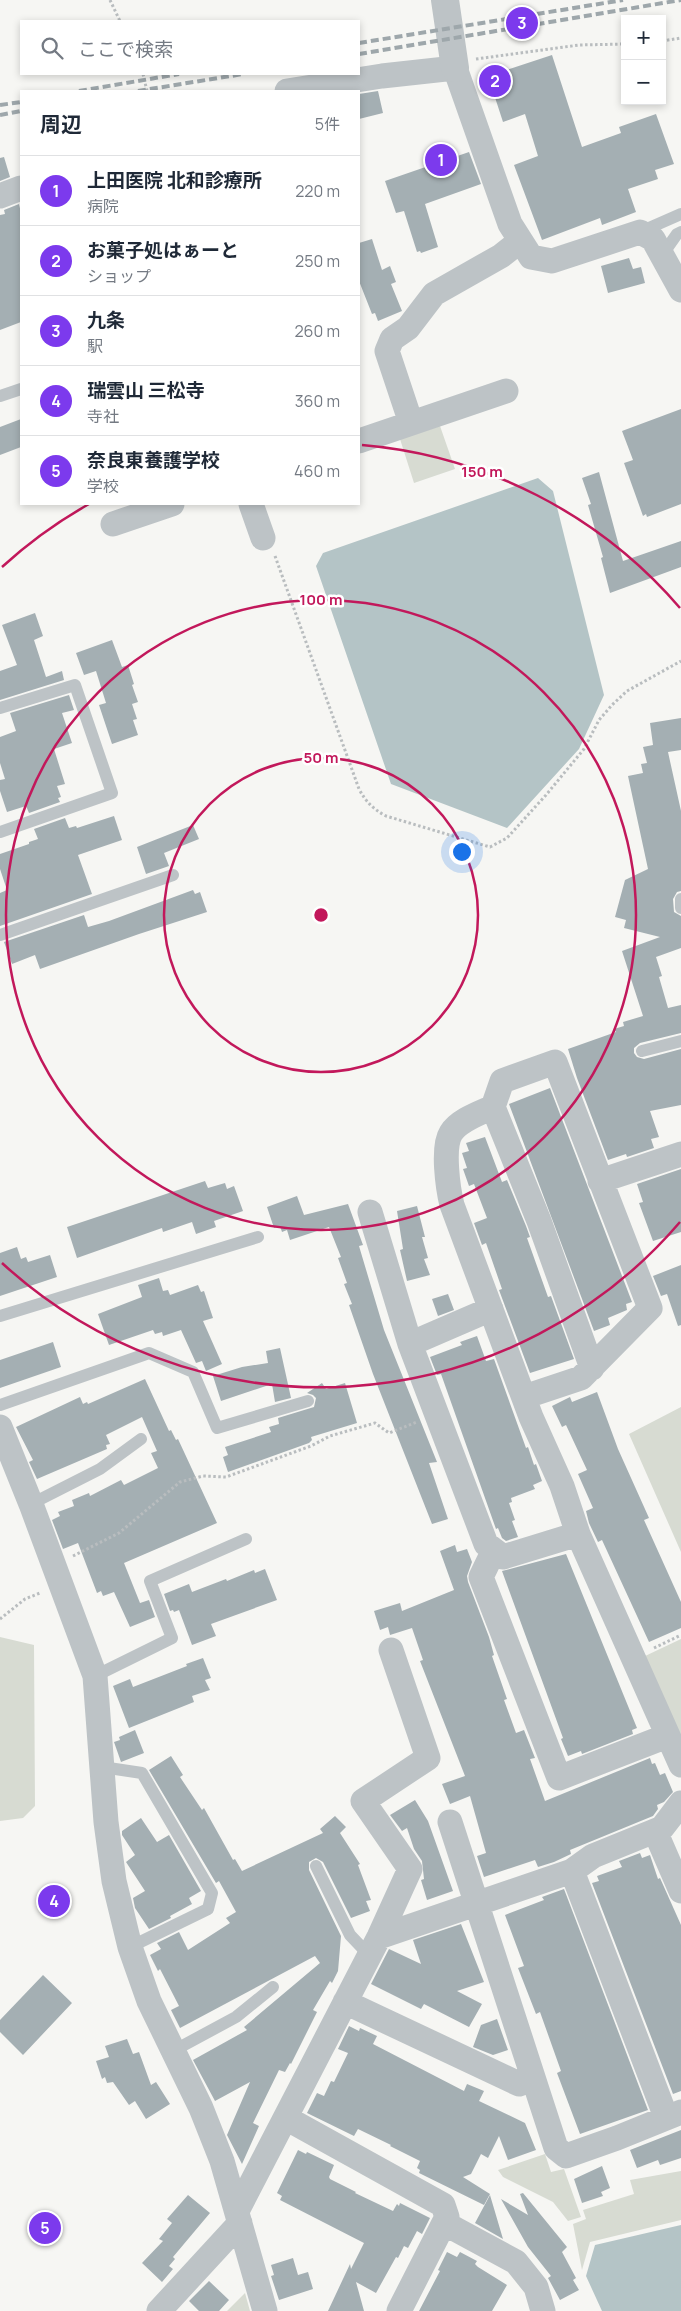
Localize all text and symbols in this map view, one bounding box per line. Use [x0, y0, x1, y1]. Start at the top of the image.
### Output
pin: 3 [506, 4, 538, 42]
map controls [621, 15, 666, 105]
button: + [621, 15, 666, 60]
search box [20, 20, 360, 75]
icon: search [38, 34, 66, 62]
text: ここで検索 [78, 36, 173, 62]
button: − [621, 60, 666, 105]
pin: 2 [479, 62, 511, 100]
text: 周辺 [40, 110, 82, 138]
text: 5件 [315, 113, 340, 135]
pin: 1 [425, 141, 457, 179]
text: 上田医院 北和診療所 [87, 167, 262, 193]
text: 1 [52, 180, 60, 202]
text: 220 m [295, 180, 340, 202]
text: 病院 [87, 195, 119, 217]
text: お菓子処はぁーと [87, 237, 239, 263]
text: 2 [51, 250, 61, 272]
text: 250 m [295, 250, 340, 272]
text: ショップ [87, 265, 151, 287]
text: 九条 [87, 307, 125, 333]
text: 3 [51, 320, 61, 342]
text: 260 m [294, 320, 340, 342]
text: 駅 [87, 335, 103, 357]
text: 瑞雲山 三松寺 [87, 377, 205, 403]
text: 4 [51, 390, 61, 412]
text: 360 m [295, 390, 340, 412]
text: 寺社 [87, 405, 119, 427]
text: 奈良東養護学校 [87, 447, 220, 473]
text: 5 [51, 460, 61, 482]
text: 460 m [294, 460, 340, 482]
text: 150 m [461, 461, 503, 482]
text: 学校 [87, 475, 119, 497]
text: 100 m [300, 589, 342, 610]
text: 50 m [303, 747, 339, 768]
your location [449, 839, 475, 865]
centre of rings [312, 906, 330, 924]
pin: 4 [38, 1882, 70, 1920]
pin: 5 [29, 2209, 61, 2247]

